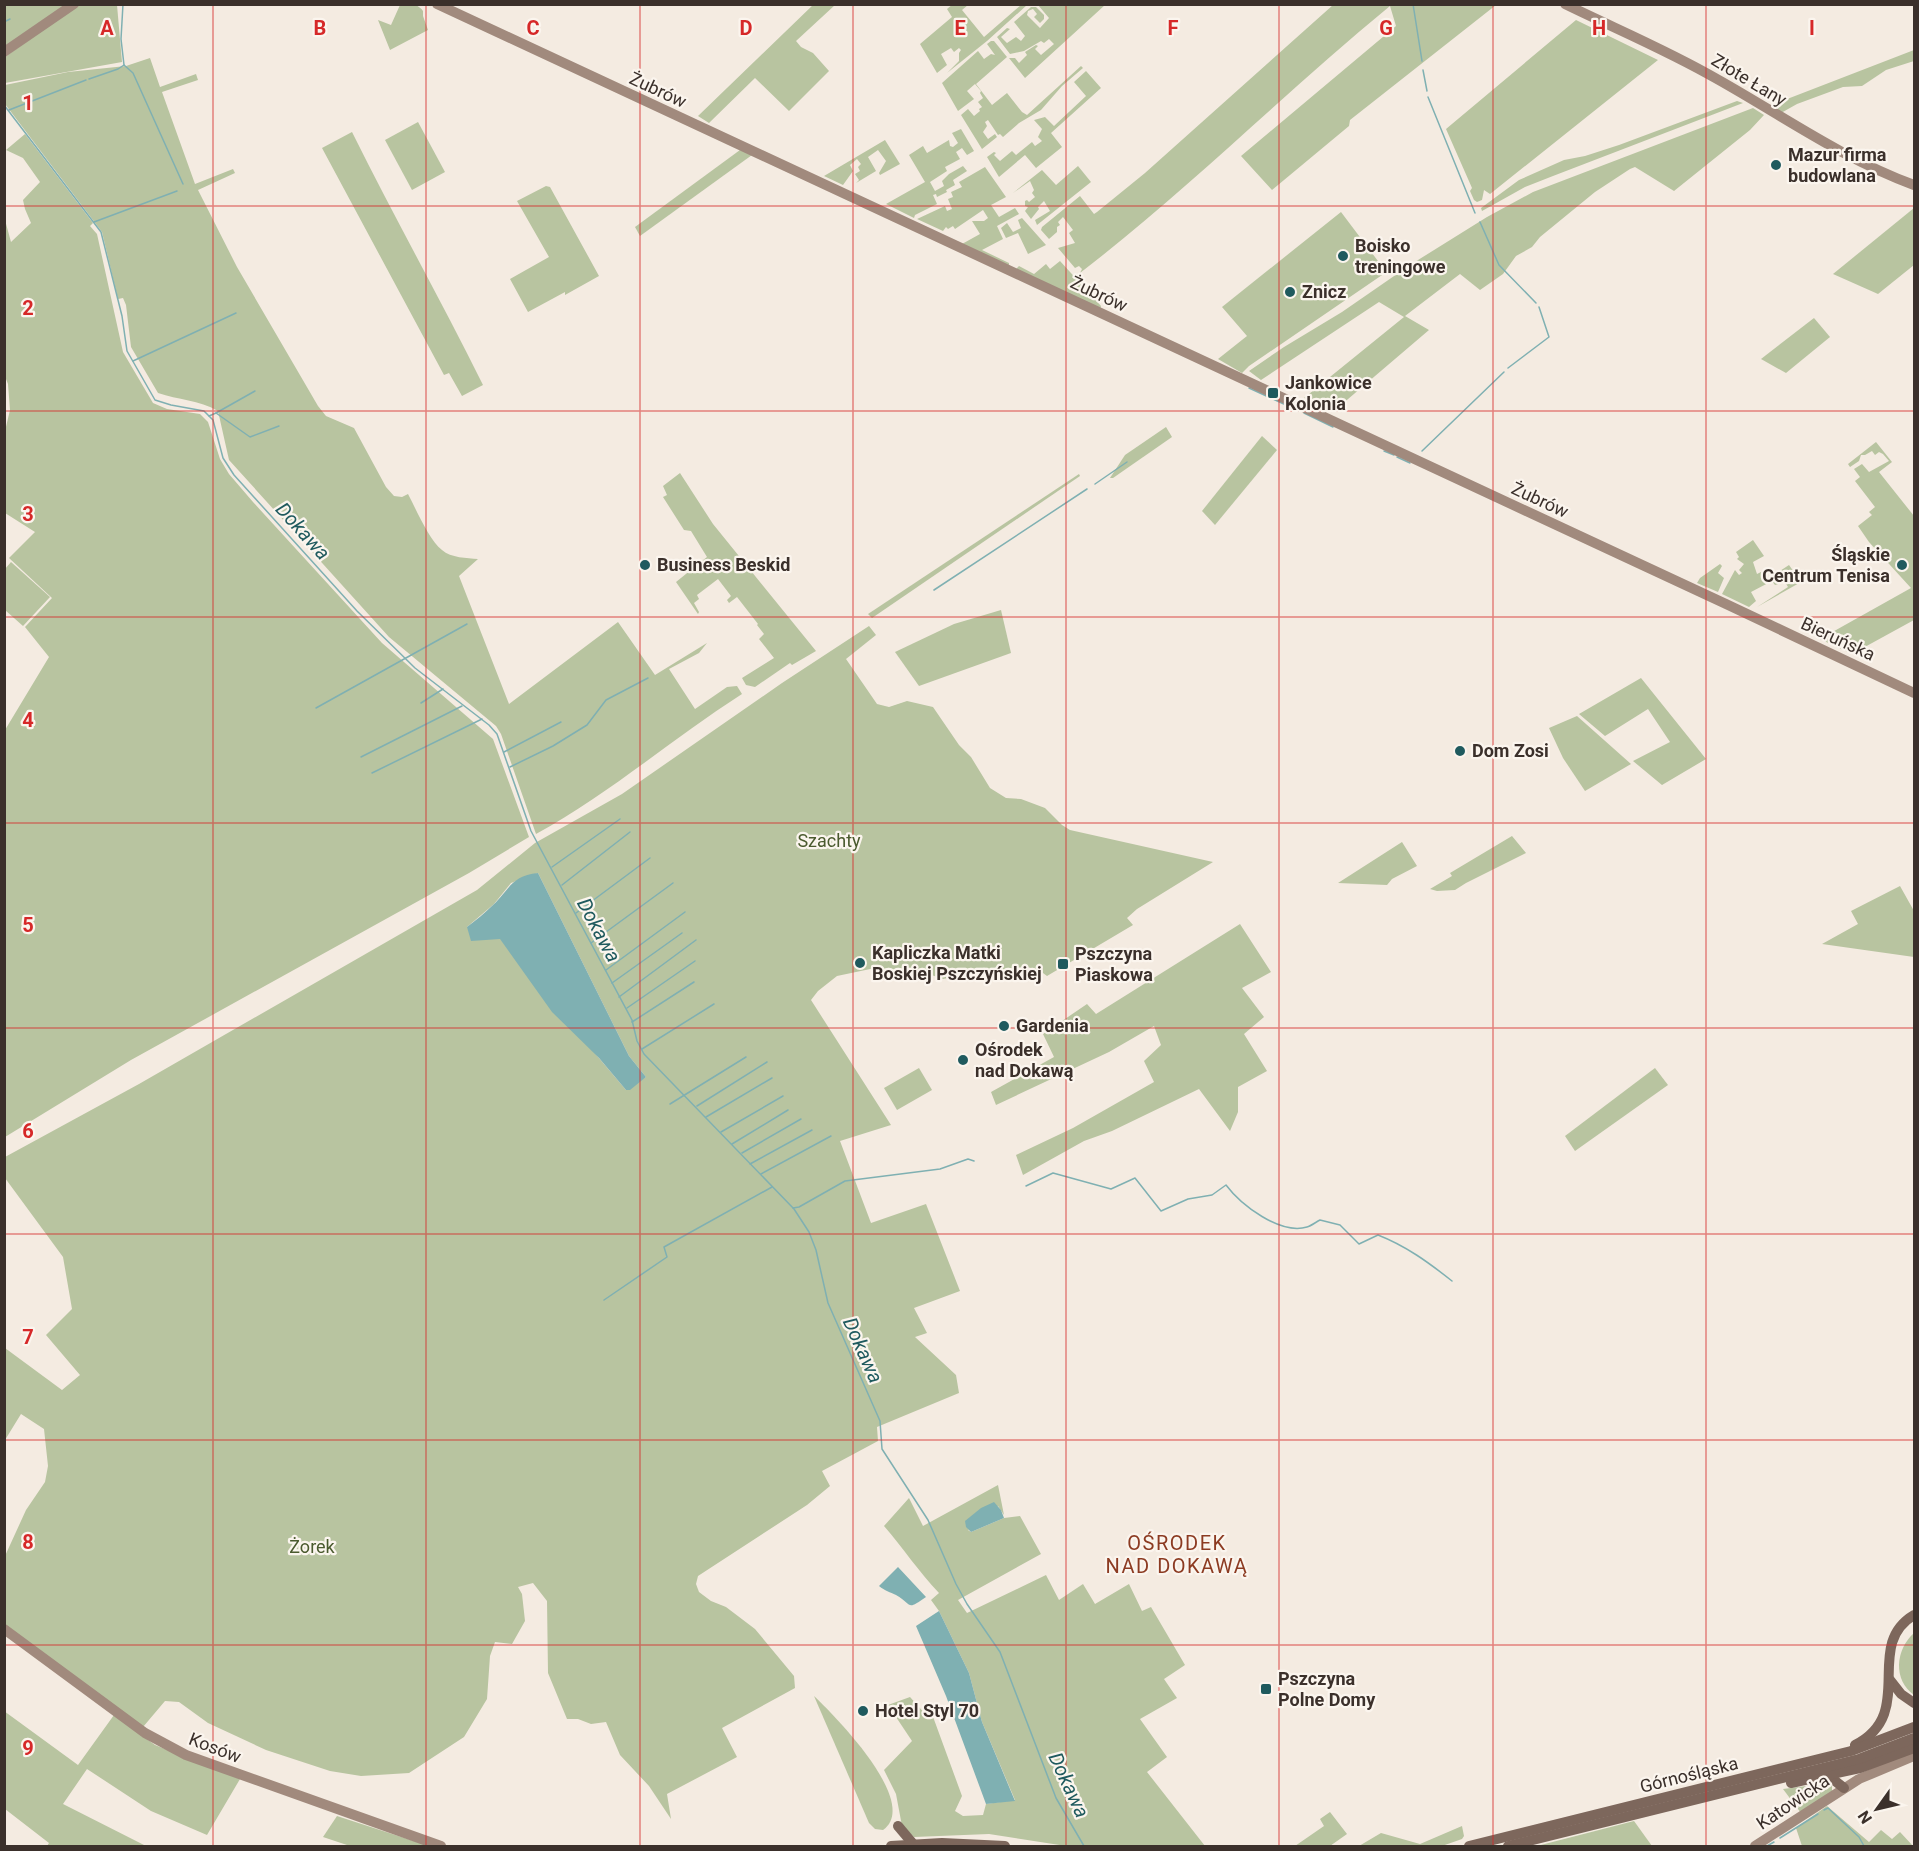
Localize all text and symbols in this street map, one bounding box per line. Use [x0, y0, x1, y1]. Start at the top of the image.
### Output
text: A [100, 16, 114, 40]
text: B [314, 16, 326, 40]
text: C [526, 16, 540, 40]
text: D [740, 16, 753, 40]
text: E [954, 16, 966, 40]
text: F [1168, 16, 1179, 40]
text: G [1379, 16, 1393, 40]
text: H [1592, 16, 1606, 40]
text: I [1809, 16, 1815, 40]
street label: Złote Łany [1708, 49, 1791, 110]
street label: Żubrów [626, 67, 690, 112]
text: 1 [22, 91, 34, 115]
place label: Mazur firma budowlana [1788, 144, 1887, 186]
marker: Mazur firma budowlana [1769, 158, 1783, 172]
place label: Boisko treningowe [1355, 235, 1446, 277]
marker: Boisko treningowe [1336, 249, 1350, 263]
street label: Żubrów [1067, 271, 1131, 316]
place label: Znicz [1302, 281, 1346, 302]
marker: Znicz [1283, 285, 1297, 299]
text: 2 [22, 296, 34, 320]
place label: Jankowice Kolonia [1285, 372, 1372, 414]
marker: Jankowice Kolonia [1266, 386, 1280, 400]
street label: Żubrów [1508, 477, 1572, 522]
water label: Dokawa [271, 497, 335, 565]
text: 3 [22, 502, 34, 526]
place label: Śląskie Centrum Tenisa [1762, 544, 1890, 586]
place label: Business Beskid [657, 554, 790, 575]
marker: Business Beskid [638, 558, 652, 572]
marker: Śląskie Centrum Tenisa [1895, 558, 1909, 572]
street label: Bieruńska [1798, 612, 1879, 665]
text: 4 [22, 708, 34, 732]
place label: Dom Zosi [1472, 740, 1549, 761]
marker: Dom Zosi [1453, 744, 1467, 758]
park label: Szachty [797, 830, 861, 851]
water label: Dokawa [572, 894, 626, 966]
text: 5 [22, 913, 34, 937]
place label: Kapliczka Matki Boskiej Pszczyńskiej [872, 942, 1042, 984]
place label: Pszczyna Piaskowa [1075, 943, 1153, 985]
marker: Kapliczka Matki Boskiej Pszczyńskiej [853, 956, 867, 970]
marker: Pszczyna Piaskowa [1056, 957, 1070, 971]
place label: Gardenia [1016, 1015, 1089, 1036]
marker: Gardenia [997, 1019, 1011, 1033]
place label: Ośrodek nad Dokawą [975, 1039, 1074, 1081]
marker: Ośrodek nad Dokawą [956, 1053, 970, 1067]
text: 6 [22, 1119, 34, 1143]
water label: Dokawa [838, 1313, 888, 1387]
text: 7 [22, 1325, 34, 1349]
text: 8 [22, 1530, 34, 1554]
district label: OŚRODEK NAD DOKAWĄ [1106, 1531, 1248, 1578]
park label: Żorek [289, 1536, 336, 1557]
place label: Pszczyna Polne Domy [1278, 1668, 1376, 1710]
marker: Pszczyna Polne Domy [1259, 1682, 1273, 1696]
place label: Hotel Styl 70 [875, 1700, 979, 1721]
marker: Hotel Styl 70 [856, 1704, 870, 1718]
street label: Kosów [186, 1728, 245, 1767]
text: 9 [22, 1736, 34, 1760]
water label: Dokawa [1043, 1749, 1095, 1821]
street label: Górnośląska [1638, 1752, 1740, 1797]
street label: Katowicka [1752, 1770, 1833, 1834]
north arrow [1847, 1779, 1907, 1839]
text: N [1854, 1807, 1876, 1827]

